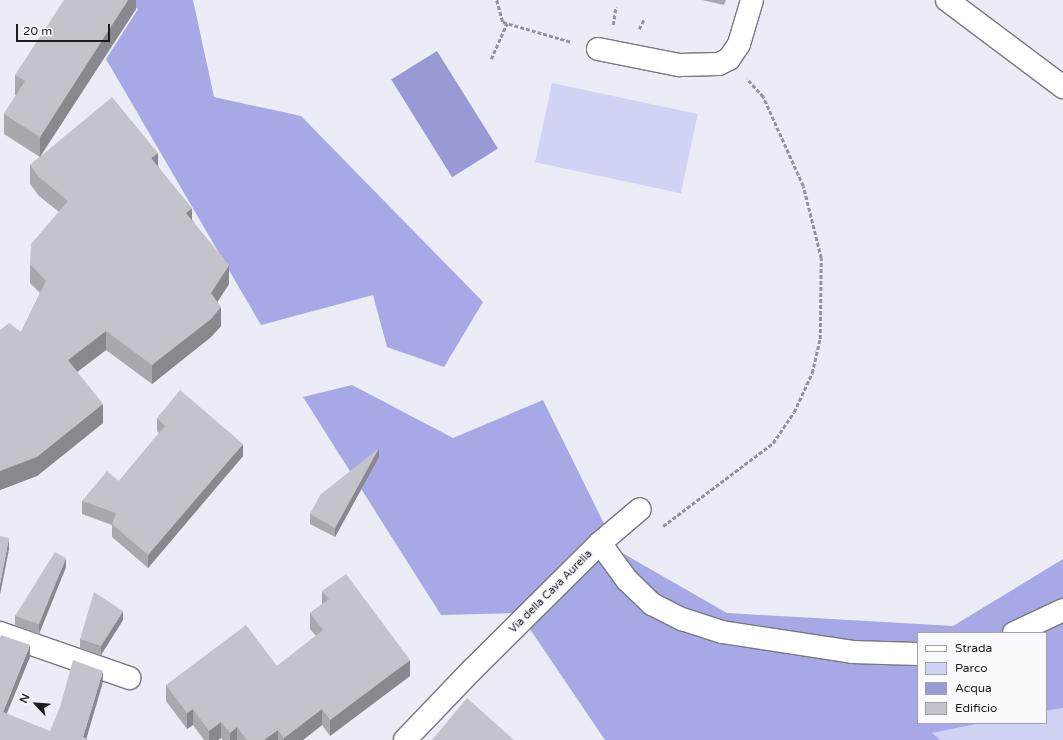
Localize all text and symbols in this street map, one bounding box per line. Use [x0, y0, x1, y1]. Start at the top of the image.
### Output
scale bar [18, 16, 112, 42]
text: 20 m [23, 24, 52, 38]
street label: Via della Cava Aurelia [507, 548, 595, 636]
legend [917, 632, 1047, 724]
text: Strada [955, 641, 992, 655]
text: Parco [955, 661, 988, 675]
text: Acqua [955, 681, 992, 695]
north arrow [16, 684, 56, 724]
text: N [17, 692, 33, 705]
text: Edificio [955, 701, 997, 715]

